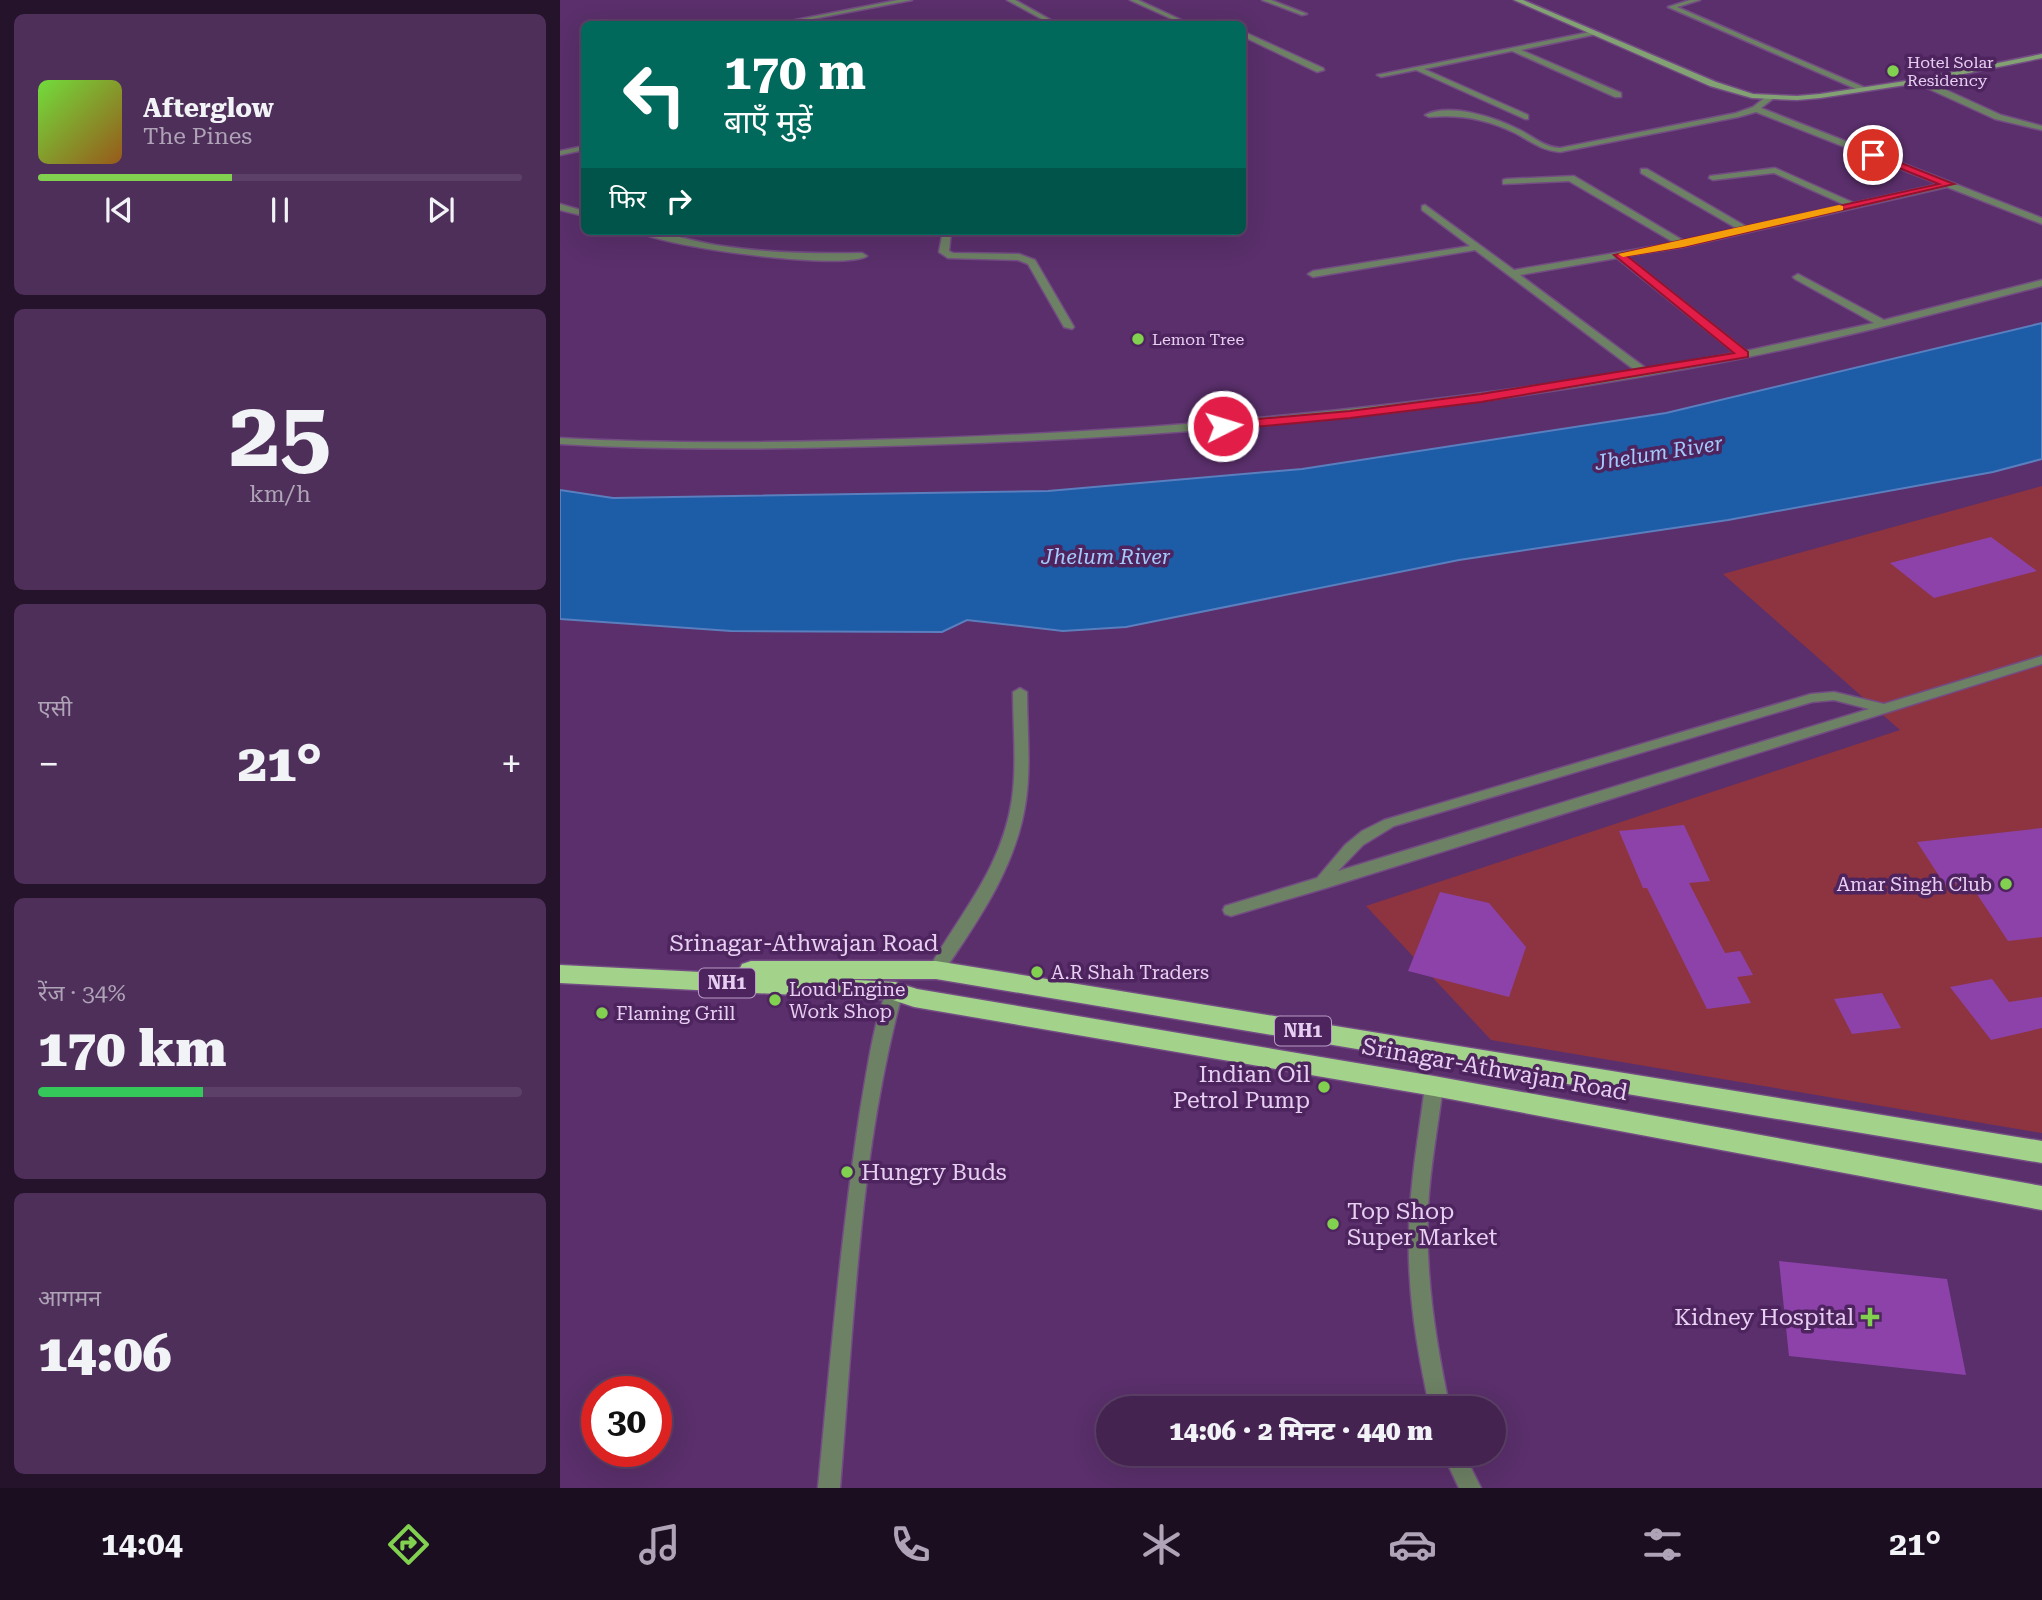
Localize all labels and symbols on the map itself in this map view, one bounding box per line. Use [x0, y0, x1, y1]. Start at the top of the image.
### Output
place label: Hotel Solar Residency [1907, 53, 1994, 90]
marker: Hotel Solar Residency [1885, 63, 1901, 79]
pin [1843, 125, 1903, 185]
place label: Lemon Tree [1152, 330, 1244, 349]
marker: Lemon Tree [1130, 331, 1146, 347]
position arrow [1186, 389, 1260, 463]
water label: Jhelum River [1592, 431, 1725, 475]
water label: Jhelum River [1040, 545, 1171, 569]
place label: Amar Singh Club [1837, 873, 1992, 896]
marker: Amar Singh Club [1998, 876, 2014, 892]
street label: Srinagar-Athwajan Road [669, 930, 939, 957]
place label: A.R Shah Traders [1051, 961, 1209, 984]
marker: A.R Shah Traders [1029, 964, 1045, 980]
road number: NH1 [699, 968, 755, 998]
place label: Loud Engine Work Shop [789, 978, 905, 1023]
marker: Loud Engine Work Shop [767, 992, 783, 1008]
place label: Flaming Grill [616, 1002, 735, 1025]
marker: Flaming Grill [594, 1005, 610, 1021]
road number: NH1 [1275, 1016, 1331, 1046]
street label: Srinagar-Athwajan Road [1360, 1033, 1630, 1106]
place label: Indian Oil Petrol Pump [1173, 1061, 1310, 1114]
marker: Indian Oil Petrol Pump [1316, 1079, 1332, 1095]
place label: Hungry Buds [861, 1159, 1007, 1186]
marker: Hungry Buds [839, 1164, 855, 1180]
place label: Top Shop Super Market [1347, 1198, 1498, 1251]
marker: Top Shop Super Market [1325, 1216, 1341, 1232]
place label: Kidney Hospital [1674, 1304, 1854, 1331]
marker: Kidney Hospital [1860, 1307, 1880, 1327]
speed limit sign: 30 [581, 1376, 672, 1467]

